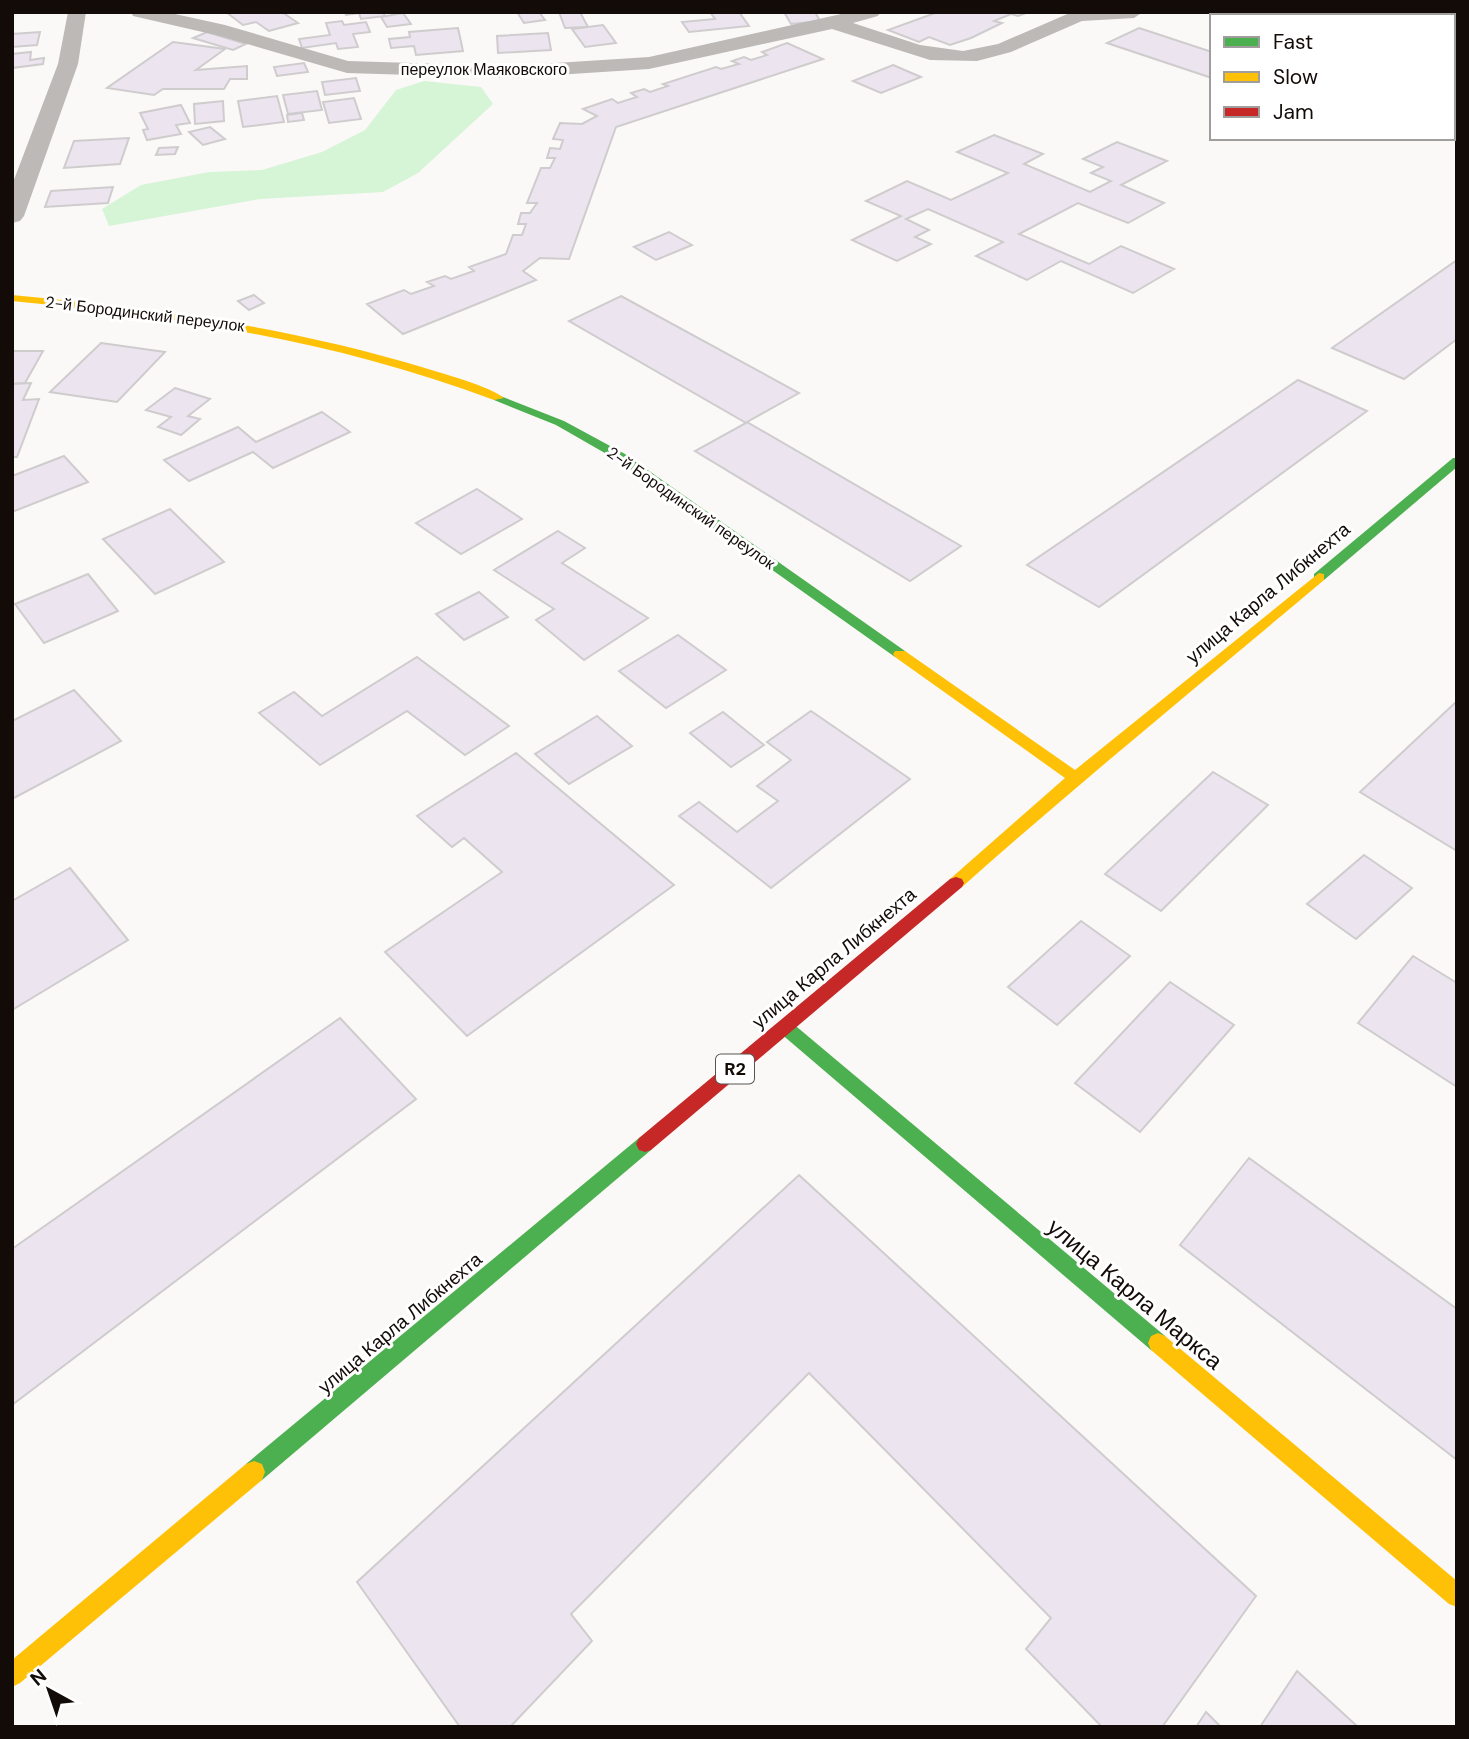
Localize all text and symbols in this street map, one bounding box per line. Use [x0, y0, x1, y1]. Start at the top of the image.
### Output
legend [1210, 14, 1455, 140]
text: Fast [1273, 28, 1313, 56]
street label: переулок Маяковского [401, 59, 567, 80]
text: Slow [1273, 63, 1318, 91]
text: Jam [1273, 98, 1314, 126]
street label: 2-й Бородинский переулок [44, 291, 247, 337]
street label: 2-й Бородинский переулок [603, 442, 780, 575]
street label: улица Карла Либкнехта [1181, 517, 1356, 669]
street label: улица Карла Либкнехта [747, 882, 922, 1034]
road number: R2 [716, 1054, 754, 1084]
street label: улица Карла Маркса [1041, 1212, 1229, 1376]
street label: улица Карла Либкнехта [313, 1247, 488, 1399]
north arrow [14, 1655, 84, 1725]
text: N [25, 1663, 52, 1691]

